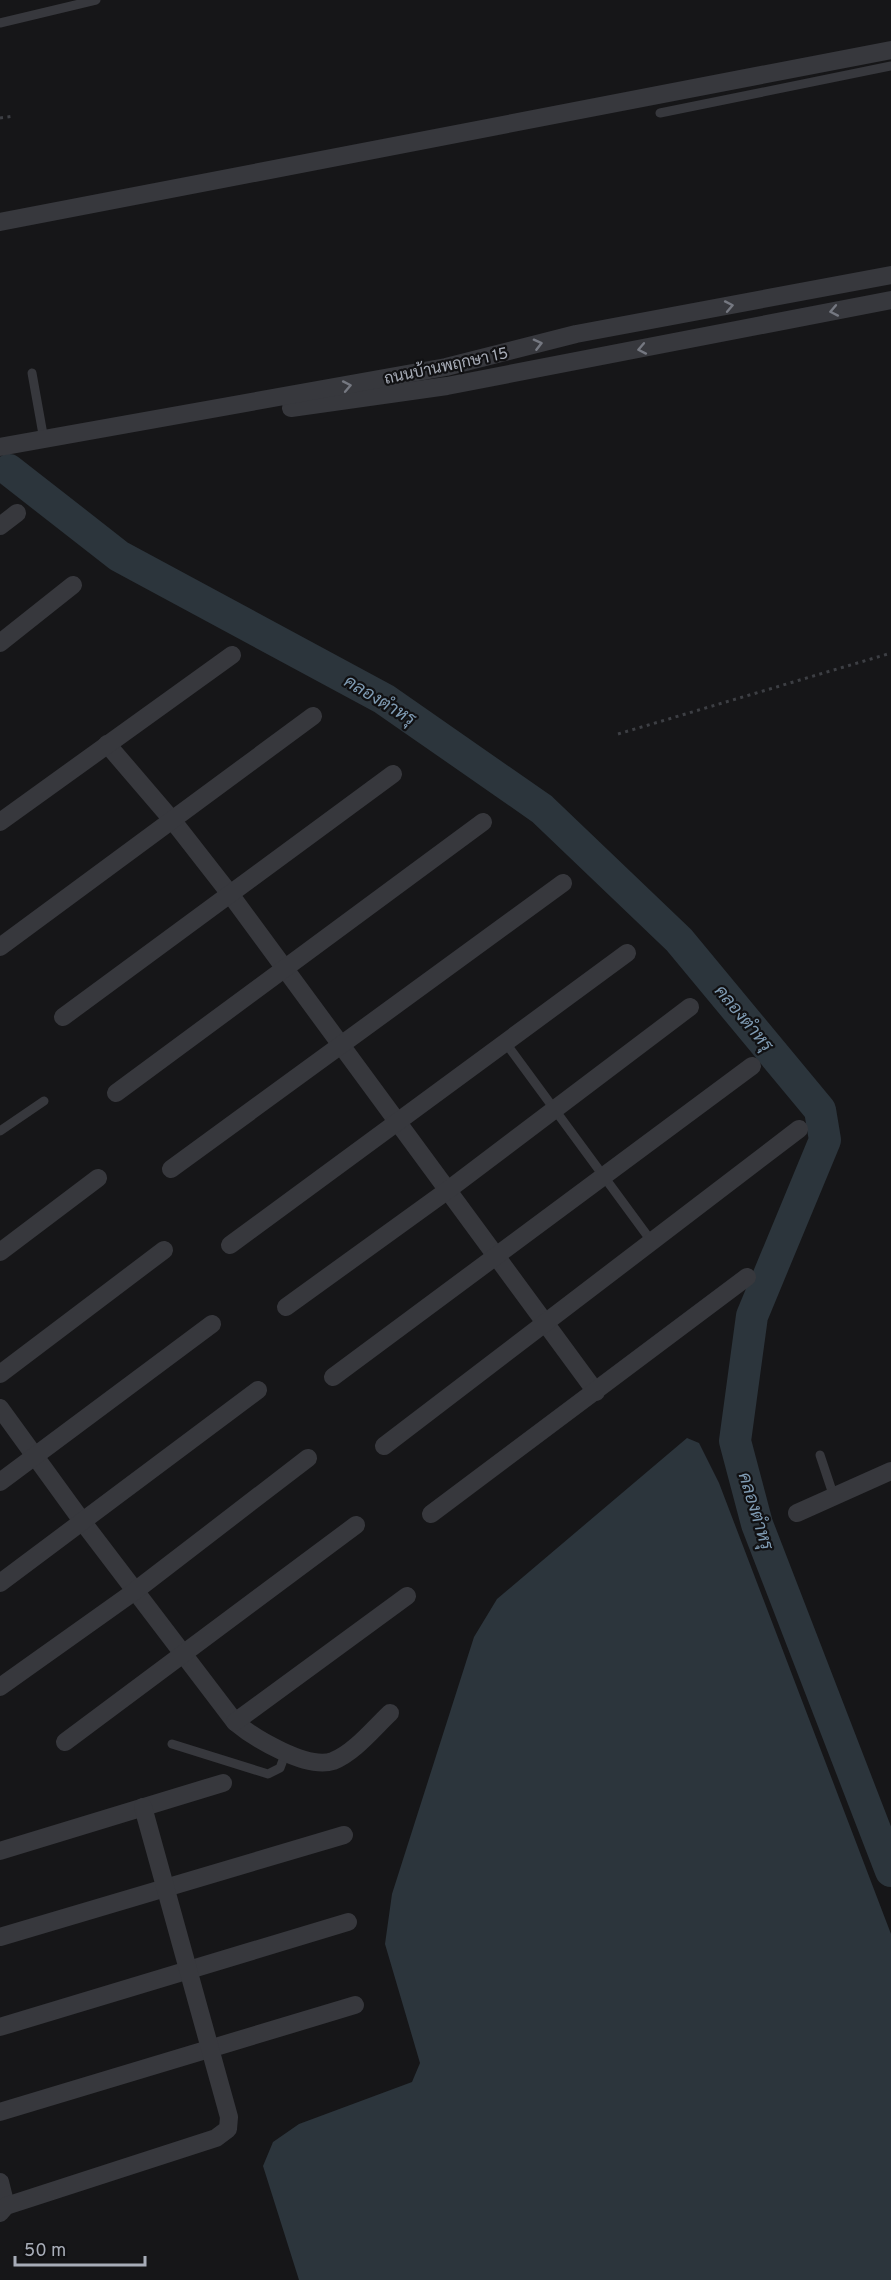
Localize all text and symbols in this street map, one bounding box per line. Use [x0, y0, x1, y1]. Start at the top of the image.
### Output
one-way arrow [723, 300, 733, 313]
one-way arrow [829, 304, 839, 317]
one-way arrow [532, 339, 542, 351]
street label: ถนนบ้านพฤกษา 15 [382, 342, 510, 390]
one-way arrow [637, 342, 647, 354]
one-way arrow [342, 380, 352, 393]
water label: คลองตำหรุ [339, 671, 420, 732]
water label: คลองตำหรุ [708, 981, 778, 1058]
water label: คลองตำหรุ [732, 1470, 778, 1554]
scale bar [15, 2229, 146, 2267]
text: 50 m [24, 2240, 66, 2263]

